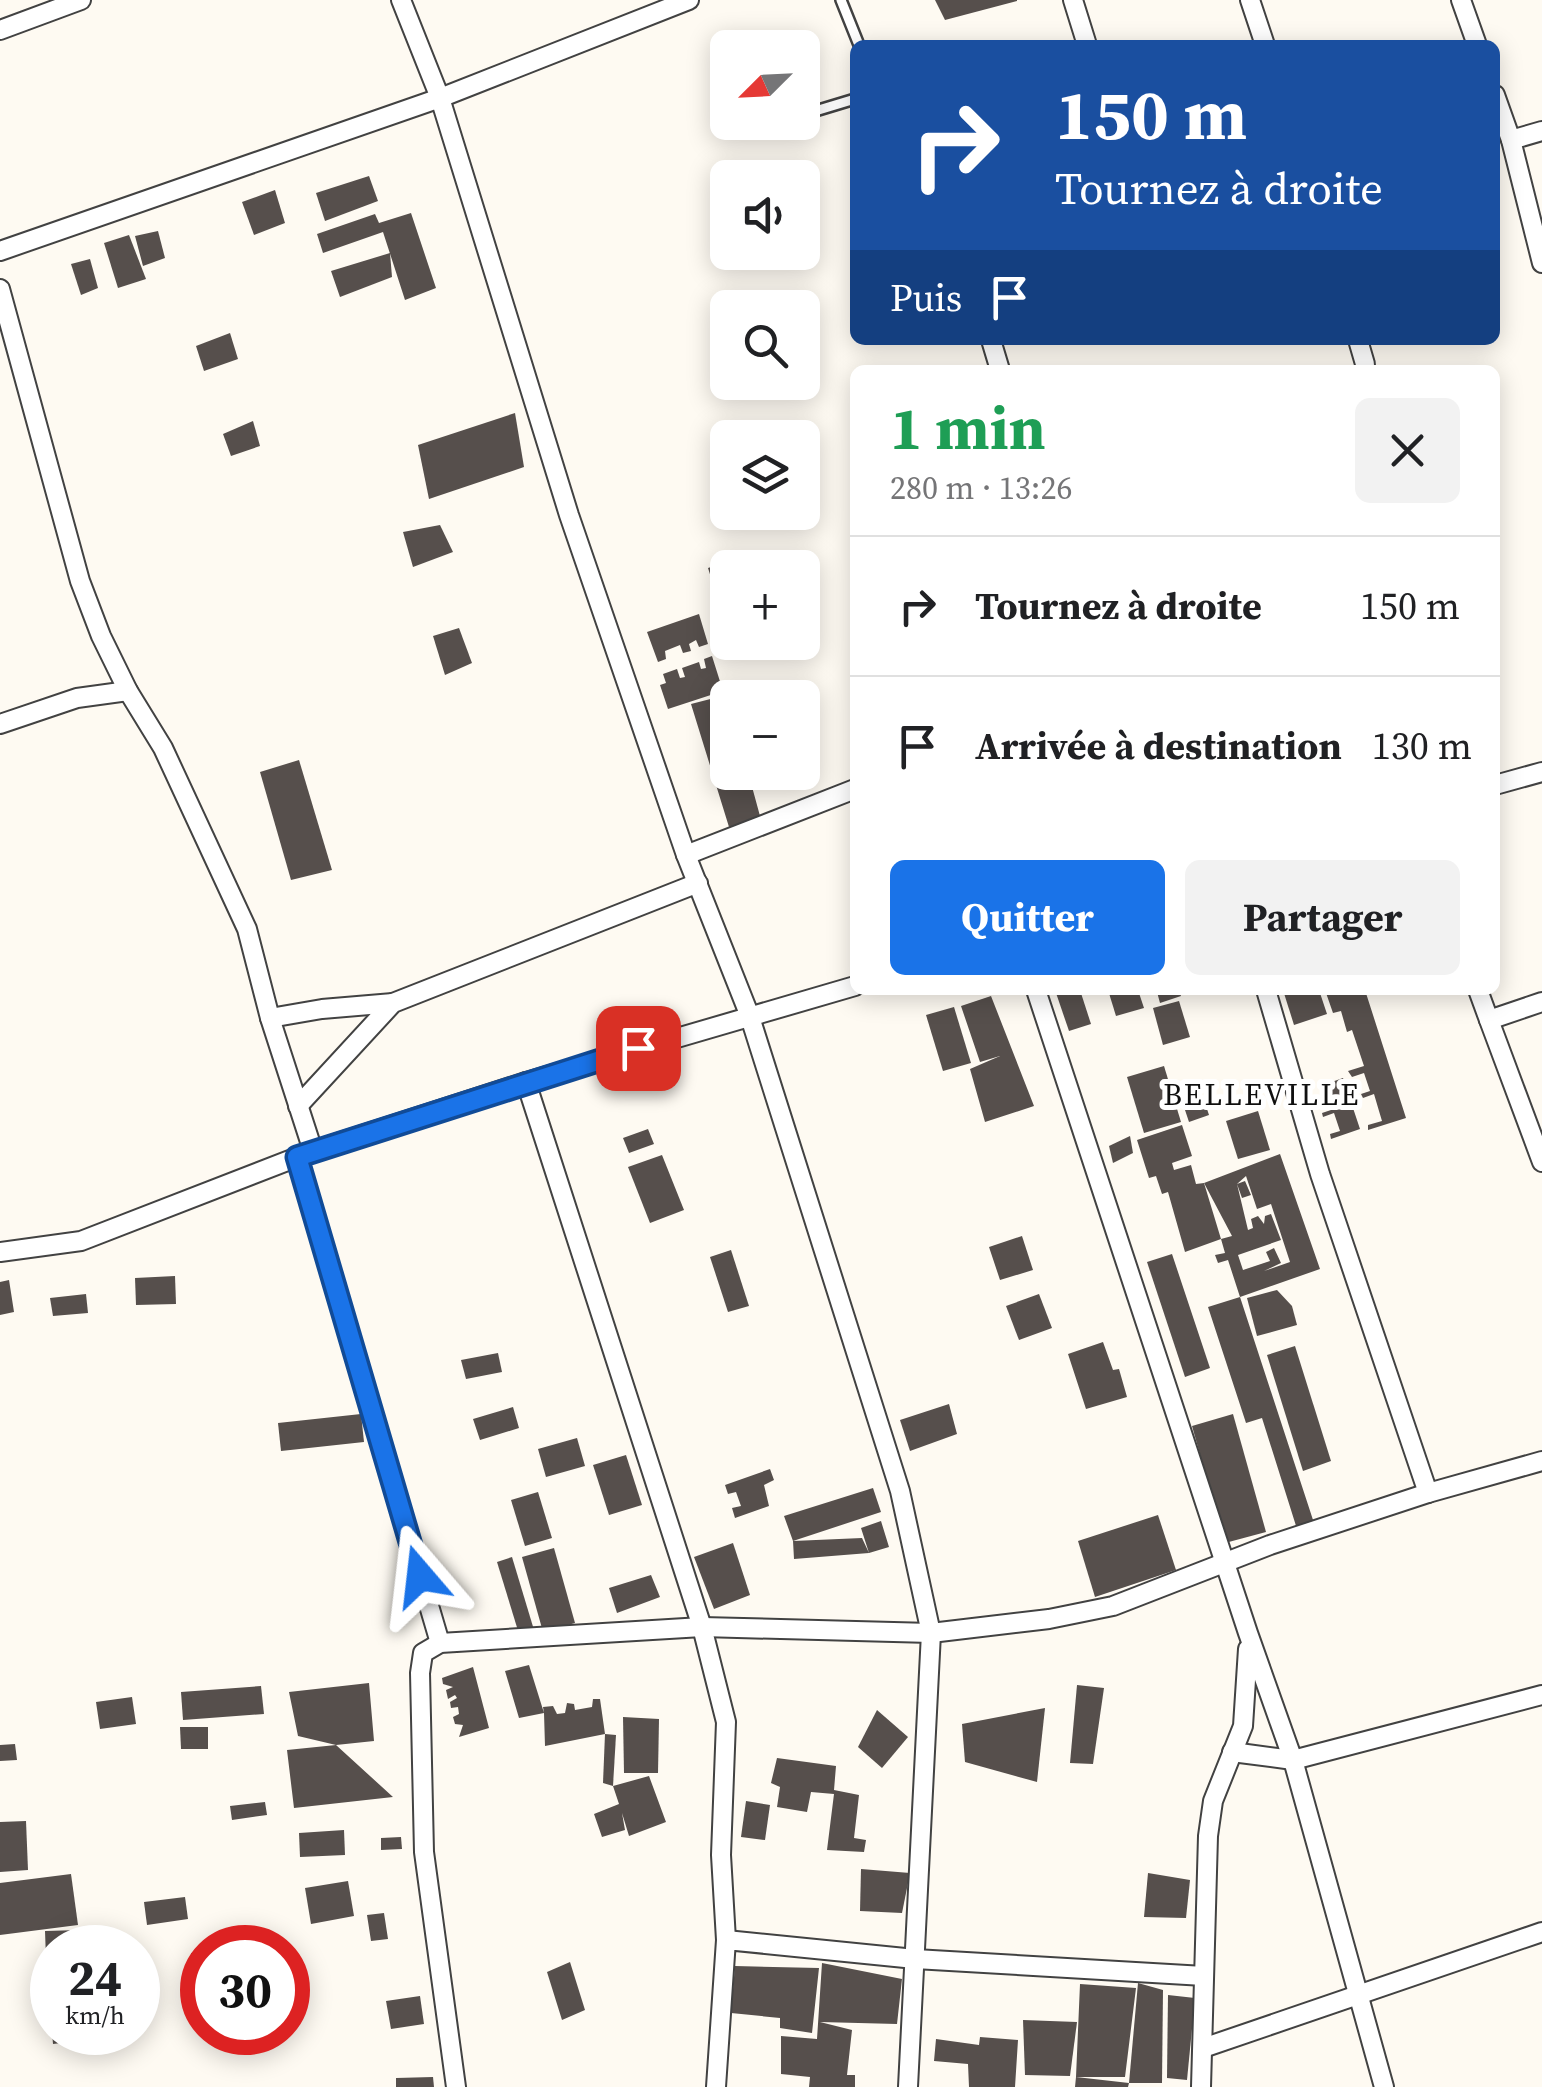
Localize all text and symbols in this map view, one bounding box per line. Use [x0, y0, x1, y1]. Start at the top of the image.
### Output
north arrow [710, 30, 820, 140]
map controls [710, 30, 820, 790]
text: 150 m [1055, 66, 1247, 162]
icon: right [890, 80, 1020, 210]
text: Tournez à droite [1055, 157, 1383, 219]
button: sound [710, 160, 820, 270]
icon: arrive [982, 270, 1037, 325]
text: Puis [890, 272, 962, 324]
button: search [710, 290, 820, 400]
text: 1 min [890, 387, 1046, 469]
button: close [1355, 398, 1460, 503]
button: layers [710, 420, 820, 530]
text: 280 m · 13:26 [890, 466, 1072, 510]
button: + [710, 550, 820, 660]
icon: right [890, 579, 945, 634]
text: Tournez à droite [975, 580, 1262, 632]
text: 150 m [1360, 580, 1460, 632]
button: − [710, 680, 820, 790]
icon: arrive [890, 719, 945, 774]
text: Arrivée à destination [975, 720, 1342, 772]
text: 130 m [1372, 720, 1472, 772]
button: Quitter [890, 860, 1165, 975]
button: Partager [1185, 860, 1460, 975]
pin [596, 1006, 681, 1091]
icon: arrive [611, 1021, 666, 1076]
district label: BELLEVILLE [1163, 1074, 1361, 1115]
position arrow [368, 1524, 472, 1628]
speed limit sign: 30 [180, 1925, 310, 2055]
text: 24 [68, 1943, 122, 2012]
text: km/h [65, 1998, 125, 2032]

